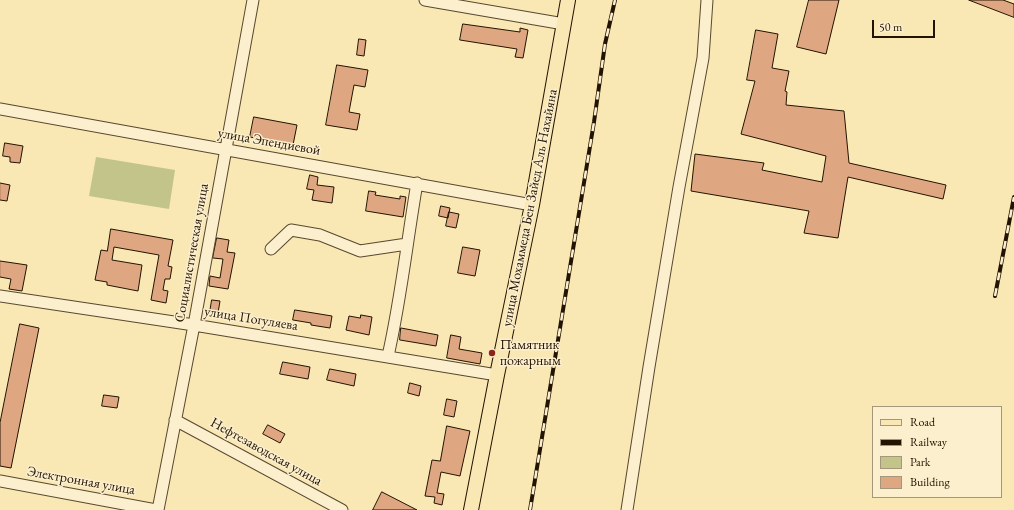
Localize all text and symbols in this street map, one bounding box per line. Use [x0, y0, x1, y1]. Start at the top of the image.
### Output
scale bar [874, 12, 937, 38]
text: 50 m [879, 19, 902, 35]
street label: улица Мохаммеда Бен Зайед Аль Нахайяна [499, 88, 561, 328]
street label: улица Эпендиевой [216, 125, 322, 159]
street label: Социалистическая улица [171, 182, 213, 324]
street label: улица Погуляева [203, 303, 299, 335]
place label: Памятник пожарным [500, 337, 561, 370]
marker: Памятник пожарным [487, 348, 497, 358]
legend [872, 406, 1002, 498]
street label: Нефтезаводская улица [207, 414, 325, 490]
text: Road [910, 414, 935, 430]
text: Railway [910, 434, 947, 450]
text: Park [910, 454, 930, 470]
street label: Электронная улица [26, 463, 136, 499]
text: Building [910, 474, 950, 490]

